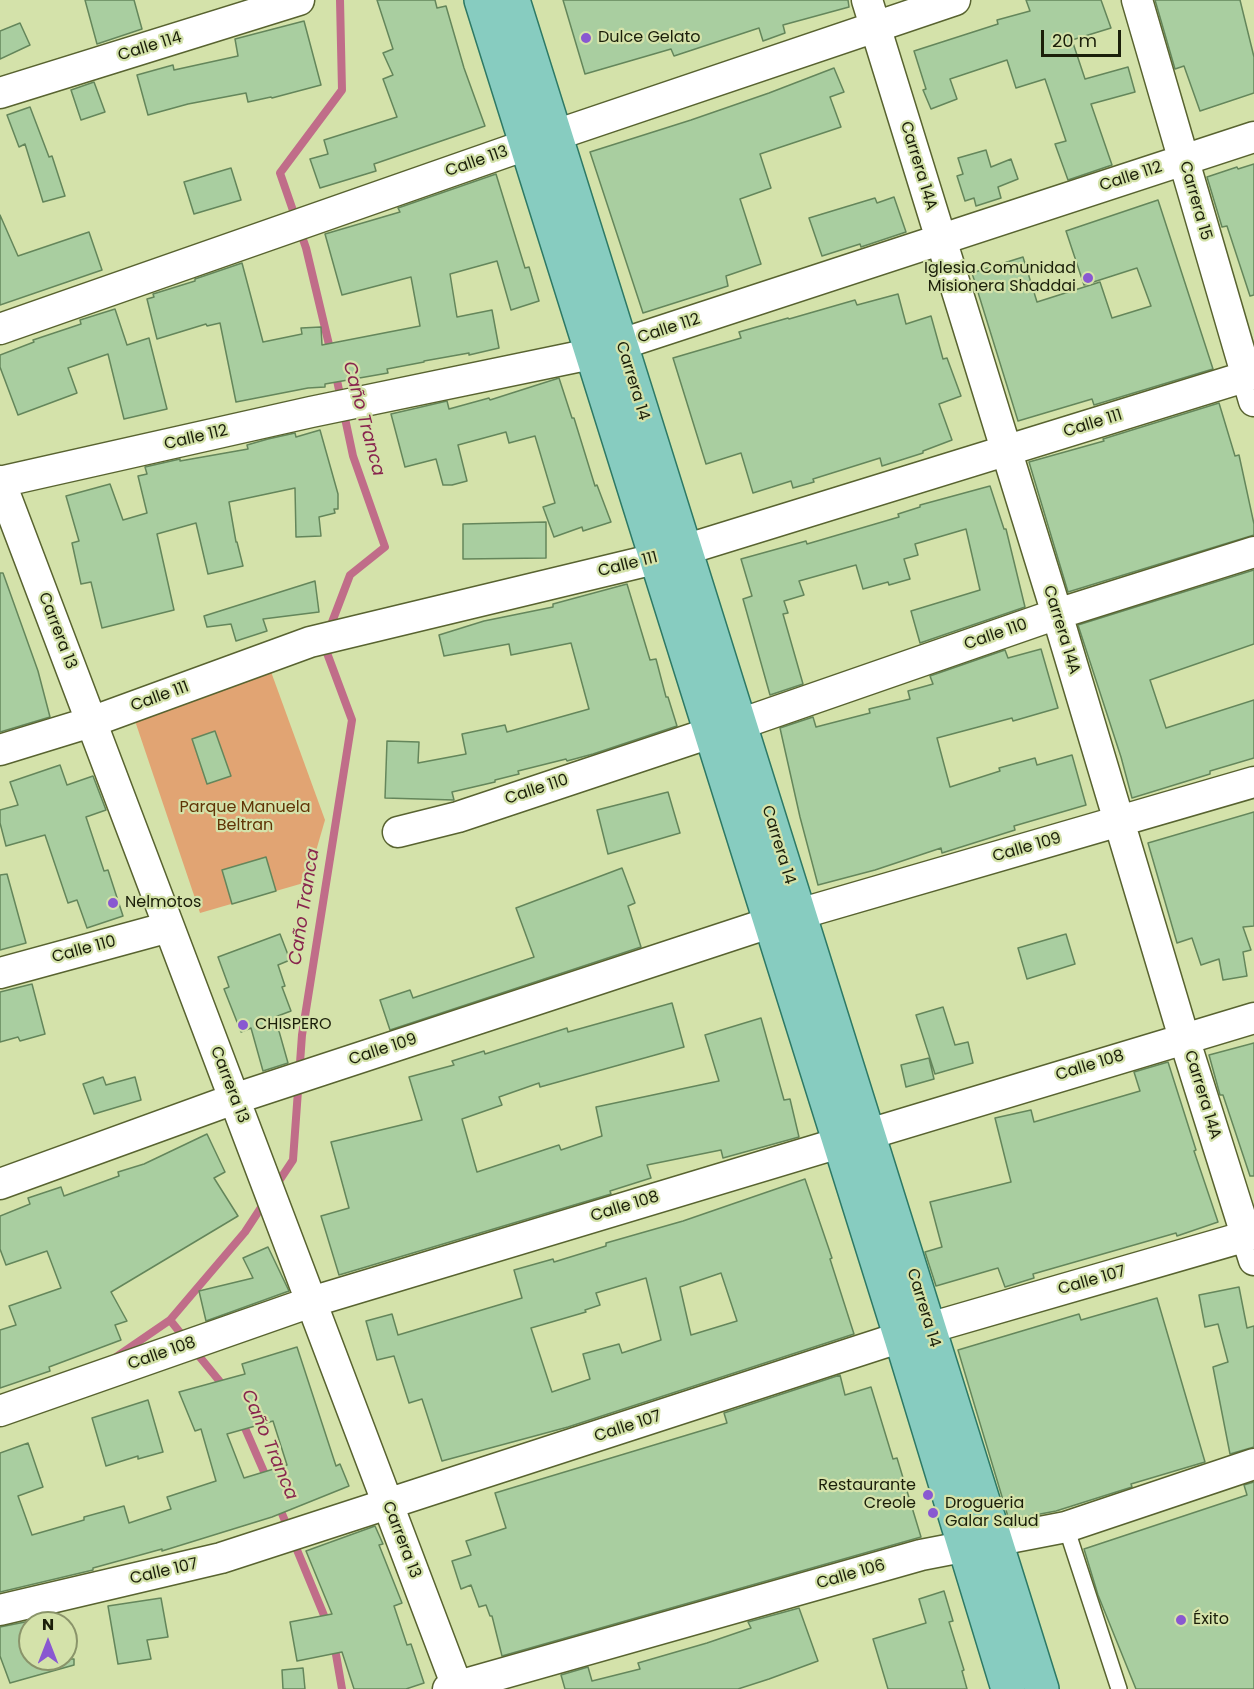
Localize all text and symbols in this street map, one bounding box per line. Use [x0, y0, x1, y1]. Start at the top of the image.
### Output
scale bar [1044, 18, 1124, 56]
street label: Calle 114 [116, 28, 184, 66]
place label: Dulce Gelato [598, 28, 701, 48]
text: 20 m [1052, 28, 1097, 53]
marker: Dulce Gelato [579, 31, 593, 45]
street label: Carrera 14A [895, 119, 941, 213]
street label: Calle 113 [443, 142, 511, 182]
street label: Calle 112 [1097, 158, 1165, 196]
street label: Carrera 15 [1175, 159, 1215, 243]
place label: Iglesia Comunidad Misionera Shaddai [924, 259, 1076, 297]
marker: Iglesia Comunidad Misionera Shaddai [1081, 271, 1095, 285]
street label: Calle 112 [635, 310, 703, 348]
street label: Carrera 14 [611, 339, 653, 423]
water label: Caño Tranca [337, 359, 389, 479]
street label: Calle 111 [1061, 406, 1125, 442]
street label: Calle 112 [162, 421, 230, 455]
street label: Calle 111 [596, 548, 660, 582]
street label: Carrera 14A [1038, 583, 1084, 677]
street label: Carrera 13 [34, 590, 80, 672]
street label: Calle 110 [962, 615, 1030, 655]
street label: Calle 111 [128, 678, 192, 716]
street label: Calle 110 [503, 771, 571, 809]
park label: Parque Manuela Beltran [179, 798, 311, 836]
street label: Carrera 14 [757, 803, 799, 887]
street label: Calle 109 [990, 829, 1064, 867]
water label: Caño Tranca [285, 847, 325, 967]
place label: Nelmotos [125, 893, 201, 913]
marker: Nelmotos [106, 896, 120, 910]
street label: Calle 110 [50, 932, 118, 968]
place label: CHISPERO [255, 1015, 332, 1035]
marker: CHISPERO [236, 1018, 250, 1032]
street label: Calle 109 [347, 1030, 419, 1070]
street label: Carrera 13 [206, 1044, 252, 1126]
street label: Calle 108 [1053, 1047, 1127, 1085]
street label: Carrera 14A [1179, 1048, 1225, 1142]
street label: Calle 108 [588, 1188, 662, 1226]
street label: Calle 107 [1056, 1262, 1128, 1300]
street label: Carrera 14 [902, 1266, 944, 1350]
street label: Calle 108 [126, 1333, 198, 1375]
water label: Caño Tranca [236, 1387, 302, 1503]
street label: Calle 107 [592, 1407, 664, 1447]
place label: Restaurante Creole [818, 1476, 916, 1514]
marker: Restaurante Creole [921, 1488, 935, 1502]
place label: Drogueria Galar Salud [945, 1494, 1038, 1532]
street label: Carrera 13 [378, 1499, 424, 1581]
marker: Drogueria Galar Salud [926, 1506, 940, 1520]
street label: Calle 107 [128, 1555, 200, 1589]
street label: Calle 106 [814, 1556, 888, 1594]
place label: Éxito [1193, 1610, 1229, 1630]
north arrow [18, 1611, 78, 1671]
text: N [42, 1613, 54, 1636]
marker: Éxito [1174, 1613, 1188, 1627]

